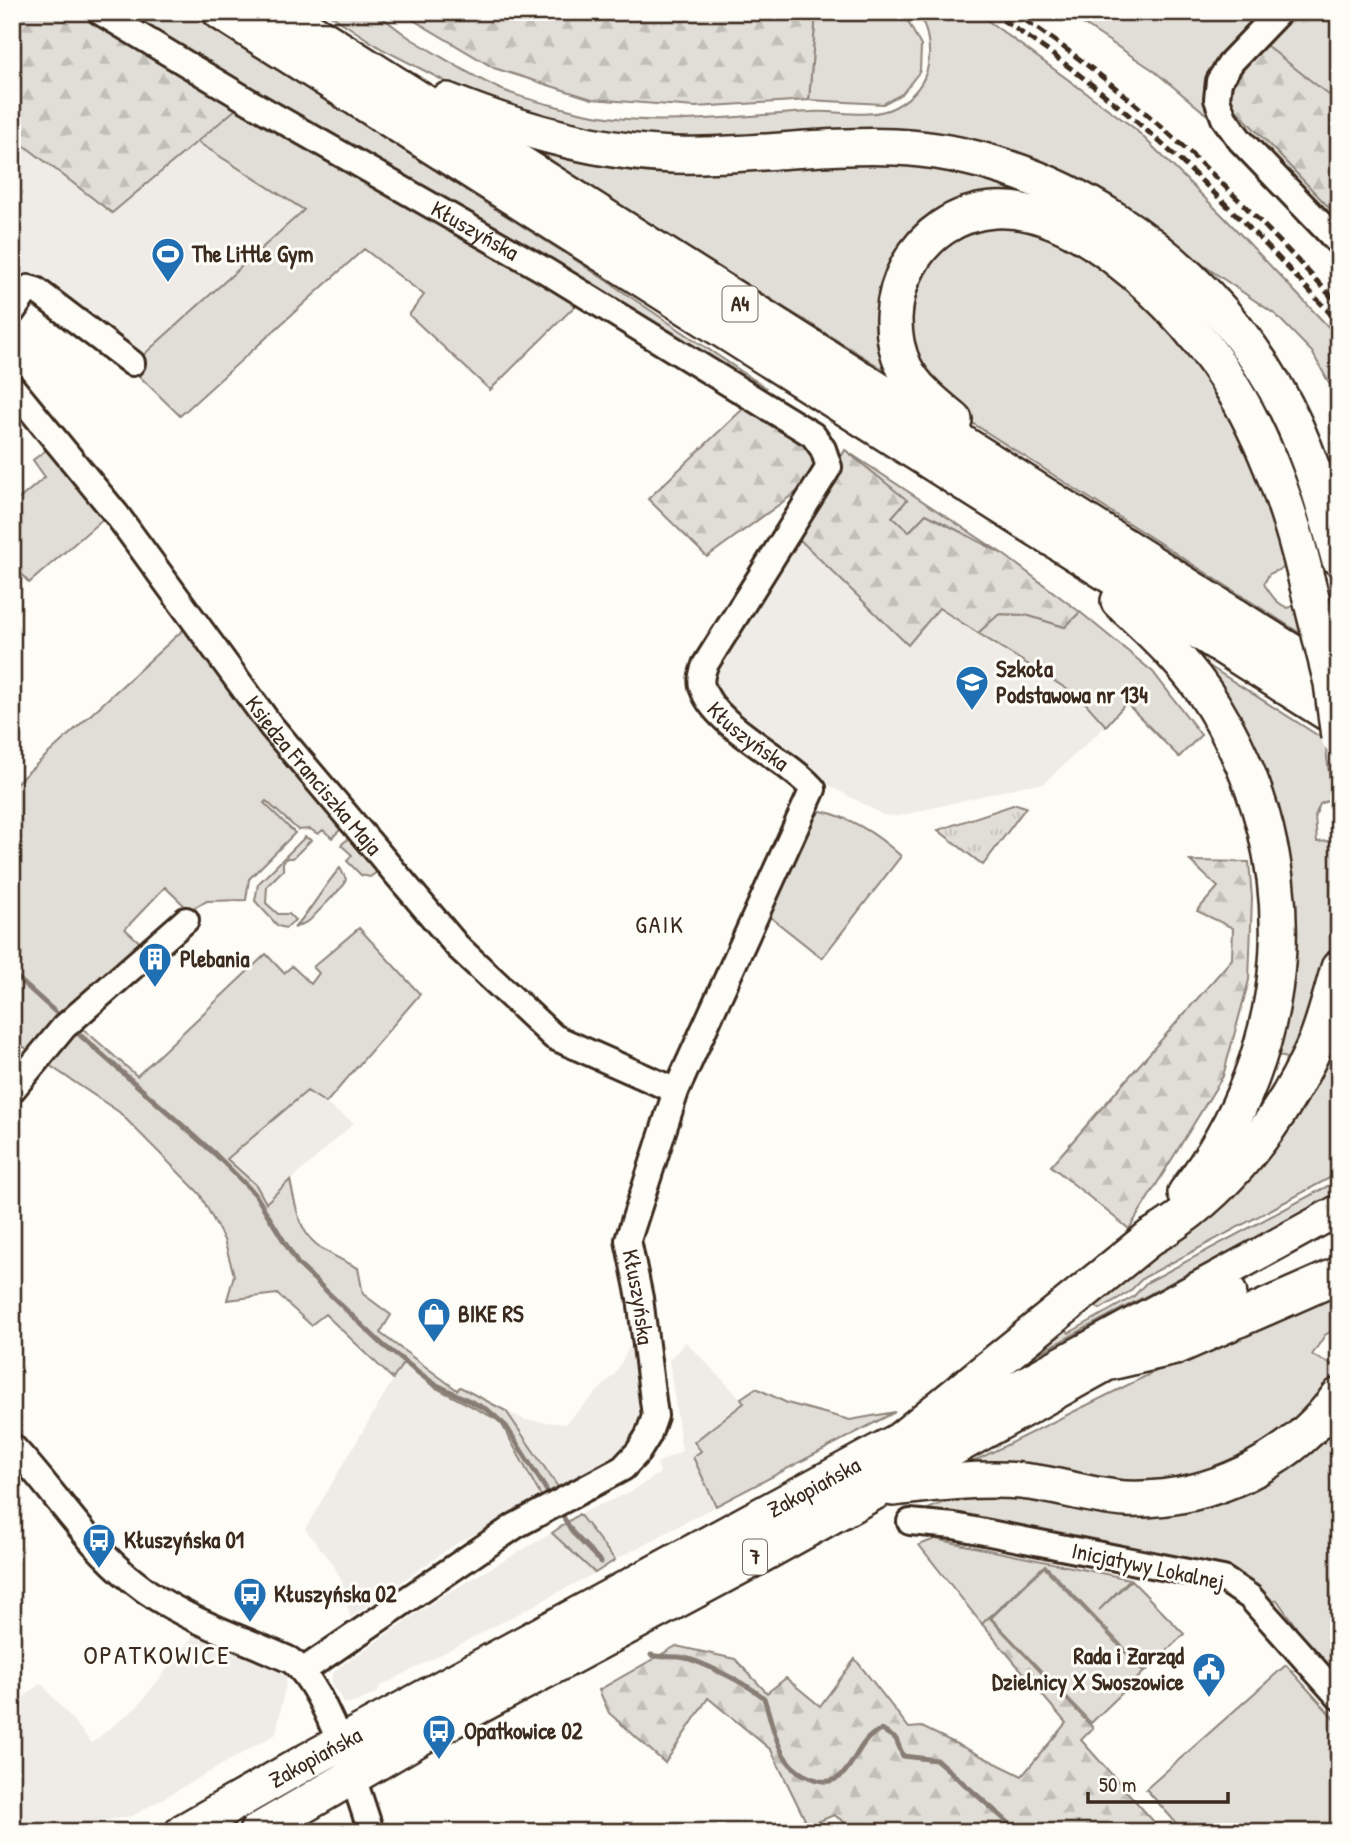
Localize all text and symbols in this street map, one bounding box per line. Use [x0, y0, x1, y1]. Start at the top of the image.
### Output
street label: Kłuszyńska [426, 193, 525, 267]
sports icon: The Little Gym [149, 235, 187, 284]
place label: The Little Gym [191, 238, 314, 270]
road number: A4 [722, 286, 758, 322]
place label: Szkoła Podstawowa nr 134 [996, 653, 1148, 710]
school or university icon: Szkoła Podstawowa nr 134 [953, 663, 991, 712]
street label: Księdza Franciszka Maja [239, 689, 390, 861]
street label: Kłuszyńska [700, 695, 796, 778]
district label: GAIK [635, 908, 685, 940]
building icon: Plebania [136, 940, 174, 989]
place label: Plebania [180, 943, 249, 974]
street label: Kłuszyńska [615, 1246, 662, 1346]
shop icon: BIKE RS [415, 1295, 453, 1344]
place label: BIKE RS [458, 1298, 524, 1329]
street label: Zakopiańska [762, 1449, 866, 1524]
bus stop icon: Kłuszyńska 01 [80, 1521, 118, 1570]
place label: Kłuszyńska 01 [124, 1524, 244, 1556]
street label: Inicjatywy Lokalnej [1069, 1534, 1227, 1597]
road number: 7 [743, 1540, 767, 1574]
bus stop icon: Kłuszyńska 02 [231, 1575, 269, 1624]
place label: Kłuszyńska 02 [274, 1578, 397, 1610]
district label: OPATKOWICE [83, 1637, 231, 1672]
place label: Rada i Zarząd Dzielnicy X Swoszowice [992, 1640, 1185, 1698]
public building icon: Rada i Zarząd Dzielnicy X Swoszowice [1190, 1650, 1228, 1699]
bus stop icon: Opatkowice 02 [420, 1712, 458, 1761]
place label: Opatkowice 02 [464, 1715, 583, 1747]
street label: Zakopiańska [263, 1719, 367, 1795]
scale bar [1088, 1760, 1228, 1804]
text: 50 m [1099, 1770, 1136, 1799]

